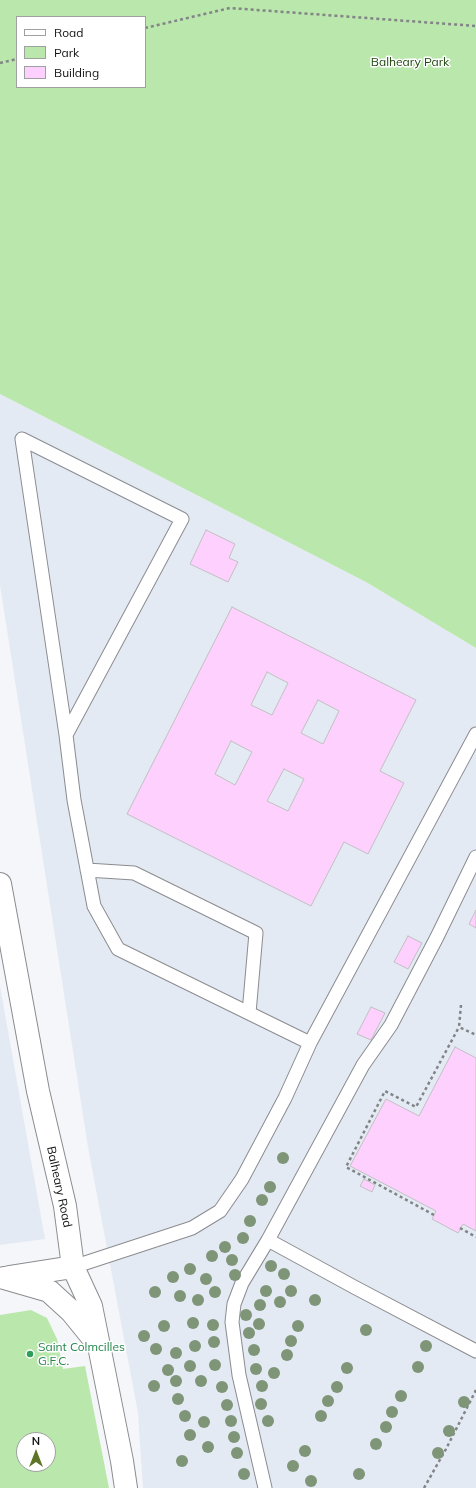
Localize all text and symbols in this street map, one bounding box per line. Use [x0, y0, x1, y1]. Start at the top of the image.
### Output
legend [16, 16, 146, 88]
text: Road [54, 25, 83, 40]
text: Park [54, 45, 79, 60]
park label: Balheary Park [371, 55, 449, 69]
text: Building [54, 65, 99, 80]
street label: Balheary Road [43, 1145, 75, 1229]
place label: Saint Colmcilles G.F.C. [38, 1340, 125, 1368]
marker: Saint Colmcilles G.F.C. [25, 1349, 35, 1359]
north arrow [16, 1432, 56, 1472]
text: N [32, 1434, 40, 1448]

